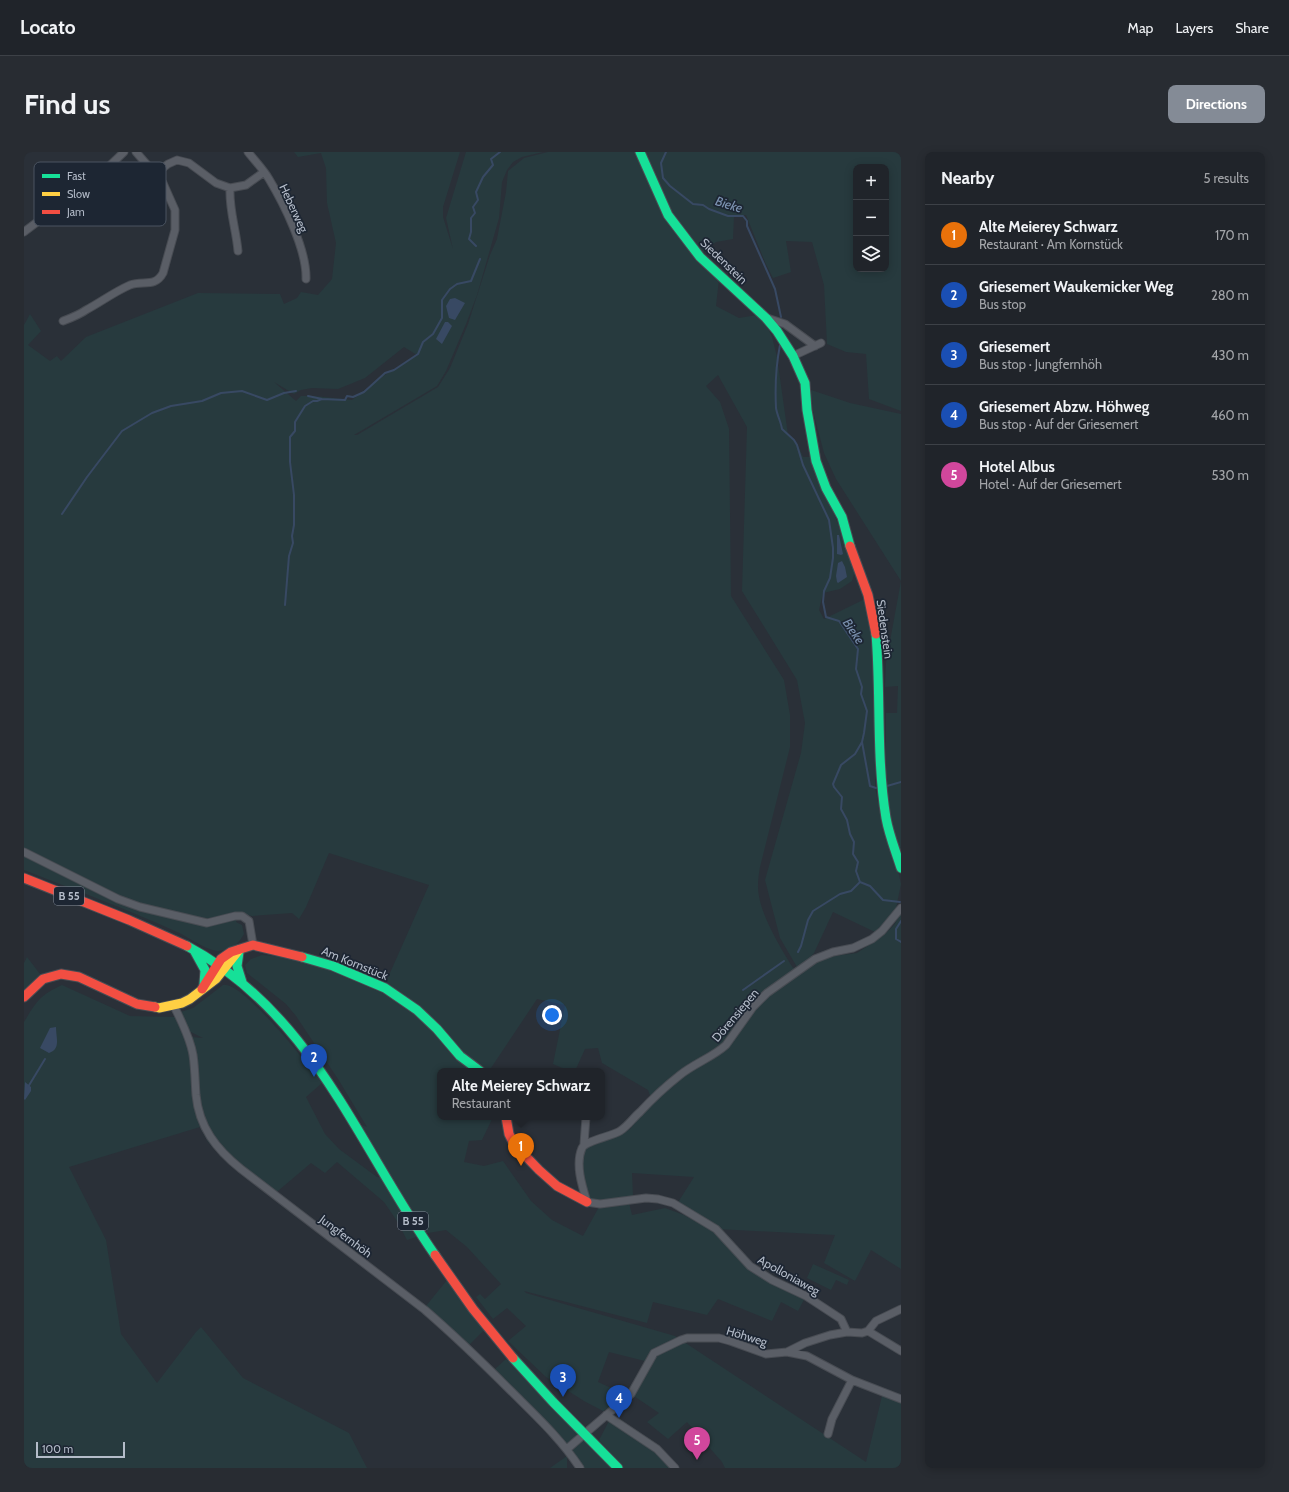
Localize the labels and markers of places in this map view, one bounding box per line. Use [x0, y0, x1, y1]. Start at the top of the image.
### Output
pin: 2 [301, 1044, 327, 1077]
pin: 1 [508, 1133, 534, 1166]
pin: 3 [550, 1364, 576, 1397]
pin: 4 [606, 1385, 632, 1418]
pin: 5 [684, 1427, 710, 1460]

